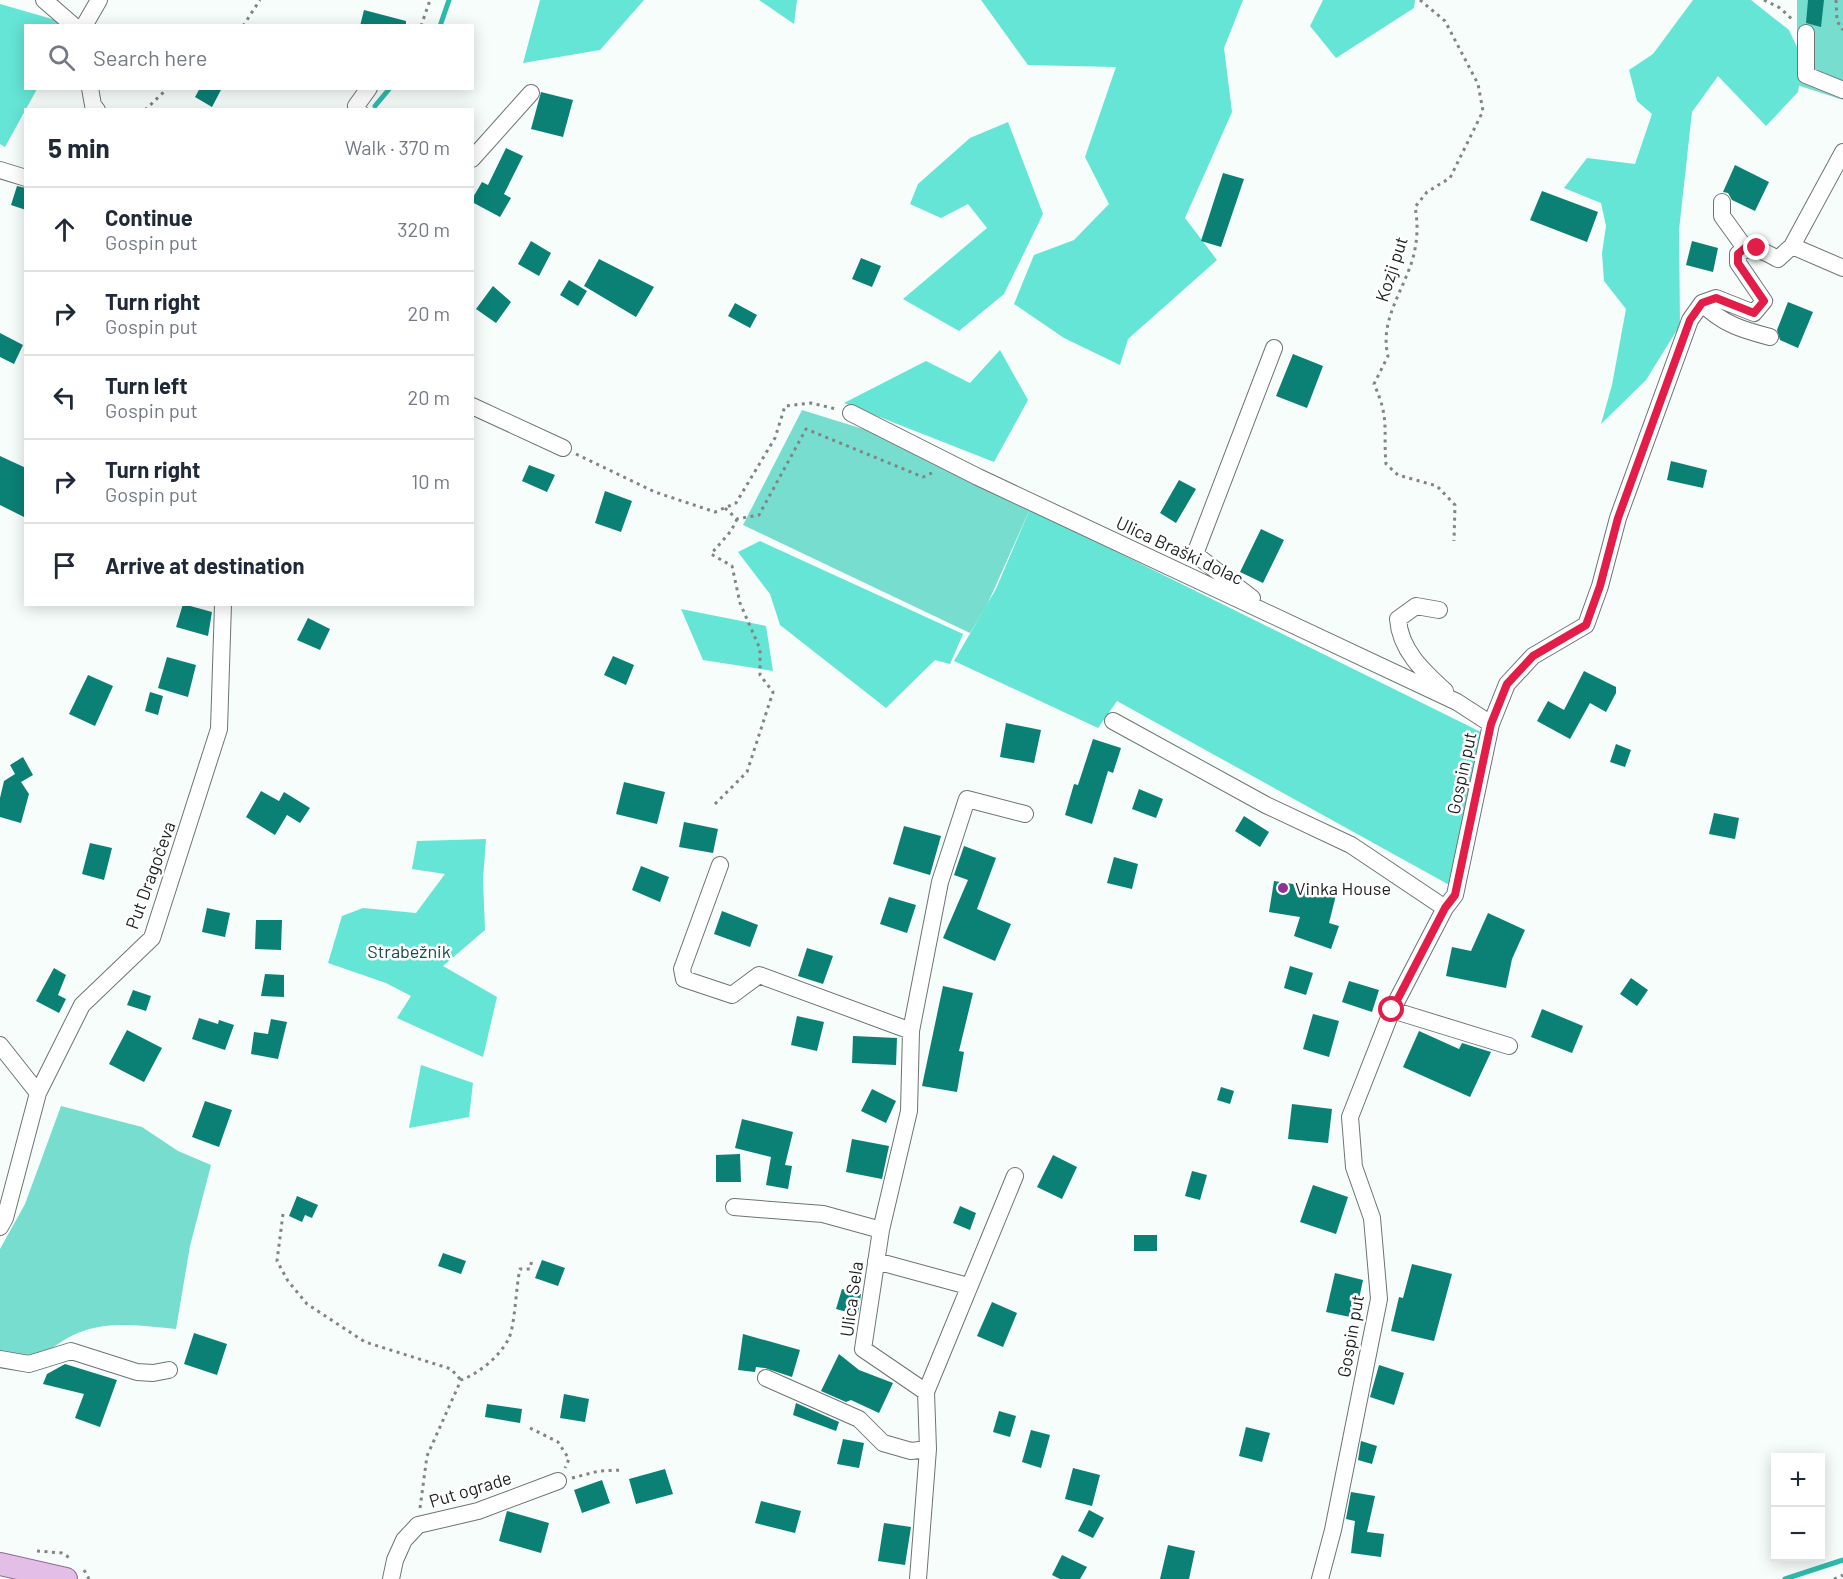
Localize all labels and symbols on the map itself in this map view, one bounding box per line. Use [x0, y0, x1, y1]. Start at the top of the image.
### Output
street label: Kozji put [1370, 234, 1412, 304]
route end [1743, 234, 1769, 260]
street label: Ulica Braški dolac [1113, 511, 1247, 589]
street label: Gospin put [1442, 730, 1480, 816]
street label: Put Dragočeva [120, 818, 180, 932]
place label: Vinka House [1295, 877, 1391, 899]
marker: Vinka House [1276, 881, 1290, 895]
park label: Strabežnik [367, 940, 451, 962]
route start [1378, 996, 1404, 1022]
street label: Ulica Sela [835, 1260, 867, 1338]
street label: Gospin put [1332, 1293, 1368, 1379]
street label: Put ograde [426, 1466, 514, 1512]

